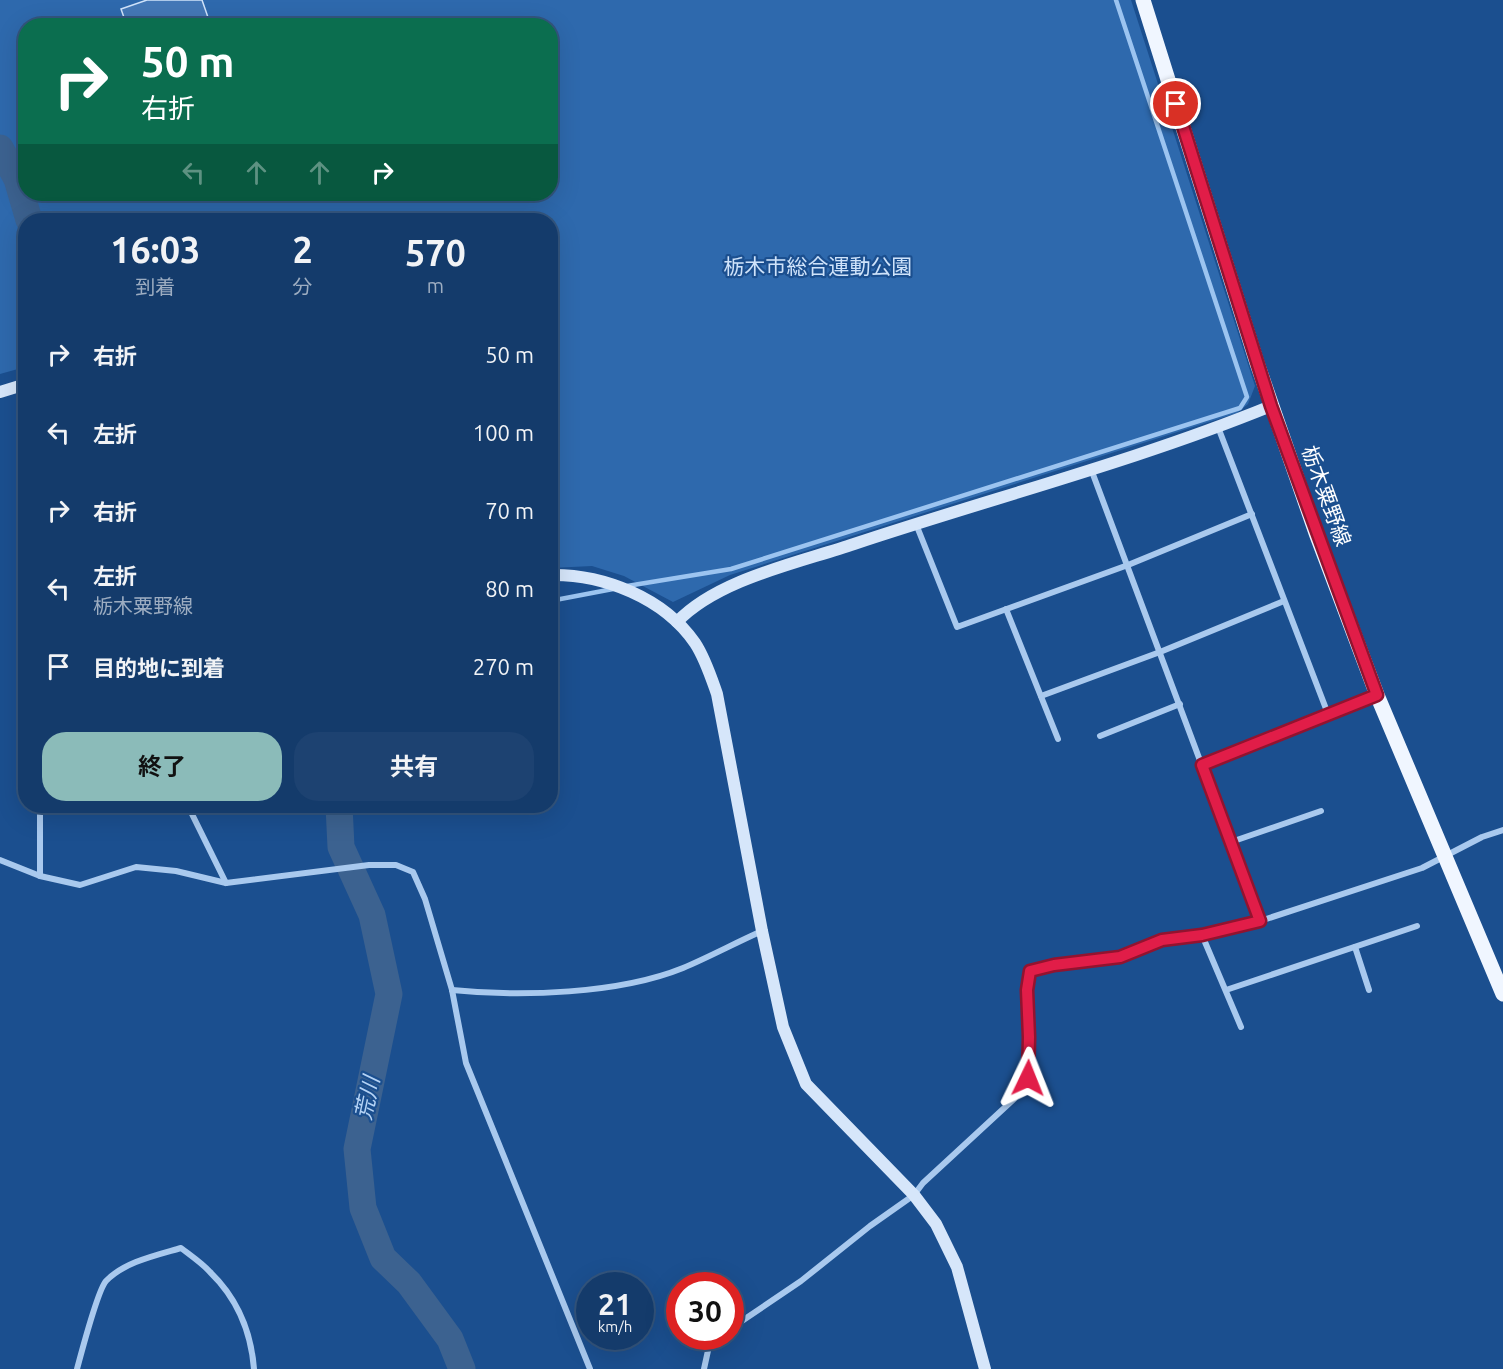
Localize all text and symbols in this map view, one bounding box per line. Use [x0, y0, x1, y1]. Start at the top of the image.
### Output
text: 50 m [141, 38, 235, 85]
icon: right [42, 42, 120, 120]
pin [1150, 78, 1201, 129]
icon: arrive [1159, 87, 1192, 120]
text: 右折 [141, 93, 195, 123]
icon: left [177, 156, 210, 189]
icon: ahead [240, 156, 273, 189]
icon: ahead [303, 156, 336, 189]
icon: right [366, 156, 399, 189]
text: 16:03 [110, 229, 200, 270]
text: 2 [292, 229, 313, 270]
text: 570 [405, 232, 466, 273]
park label: 栃木市総合運動公園 [724, 254, 913, 278]
text: m [427, 274, 444, 297]
text: 到着 [135, 275, 175, 298]
text: 分 [293, 275, 313, 298]
icon: right [42, 338, 75, 371]
text: 50 m [485, 342, 534, 367]
text: 右折 [93, 343, 137, 368]
icon: left [42, 416, 75, 449]
text: 100 m [473, 420, 534, 445]
text: 左折 [93, 421, 137, 446]
street label: 栃木粟野線 [1298, 442, 1356, 549]
icon: right [42, 494, 75, 527]
text: 70 m [485, 498, 534, 523]
text: 右折 [93, 499, 137, 524]
text: 左折 [93, 563, 137, 588]
icon: left [42, 572, 75, 605]
text: 80 m [485, 576, 534, 601]
text: 栃木粟野線 [93, 594, 193, 617]
icon: arrive [42, 650, 75, 683]
text: 270 m [473, 654, 534, 679]
text: 目的地に到着 [93, 655, 225, 680]
button: 終了 [42, 732, 282, 801]
button: 共有 [294, 732, 534, 801]
position arrow [996, 1046, 1060, 1110]
water label: 荒川 [350, 1072, 384, 1122]
speed limit sign: 30 [666, 1272, 744, 1350]
text: 21 [598, 1287, 632, 1321]
text: km/h [598, 1318, 632, 1335]

